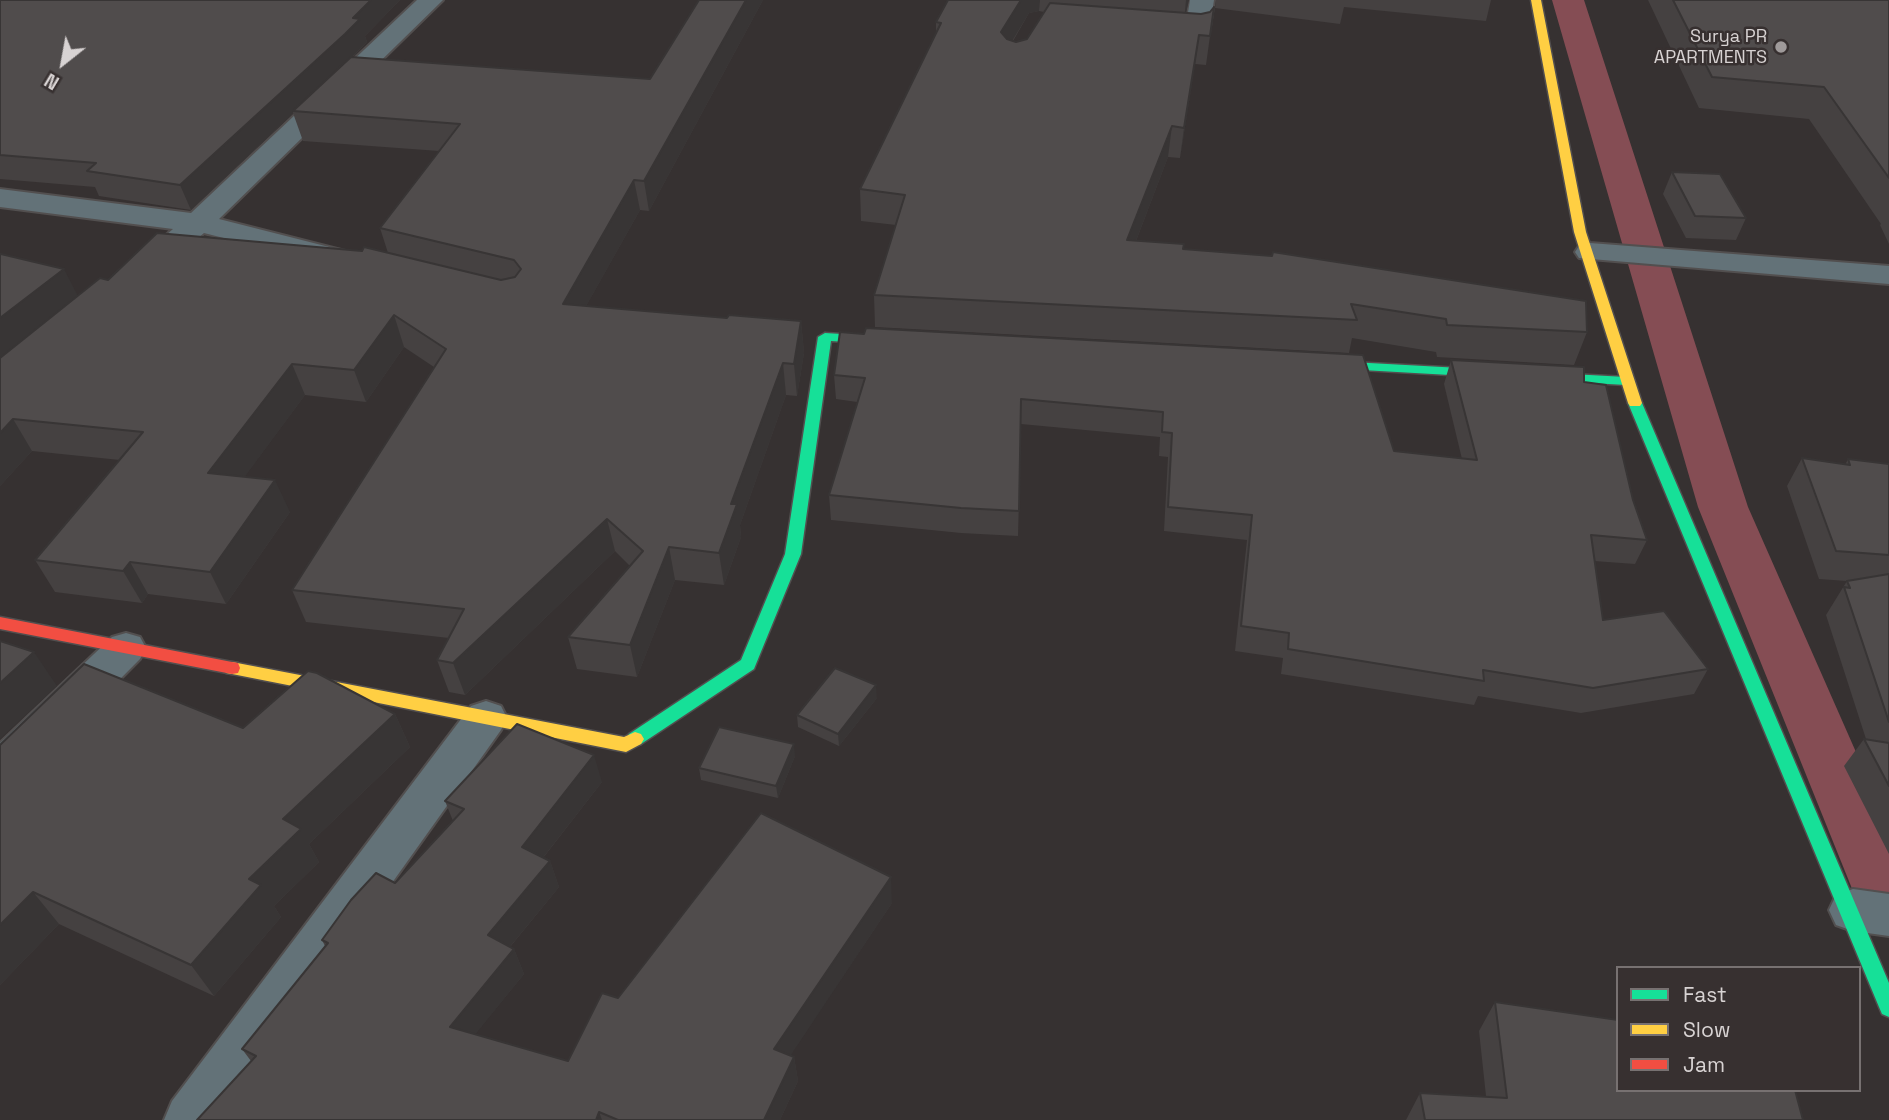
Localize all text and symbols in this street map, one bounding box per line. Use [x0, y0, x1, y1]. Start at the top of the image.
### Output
place label: Surya PR APARTMENTS [1654, 26, 1767, 68]
north arrow [28, 28, 98, 98]
marker: Surya PR APARTMENTS [1773, 39, 1789, 55]
text: N [40, 67, 64, 95]
legend [1616, 966, 1861, 1092]
text: Fast [1683, 981, 1727, 1008]
text: Slow [1683, 1016, 1731, 1043]
text: Jam [1683, 1051, 1725, 1078]

